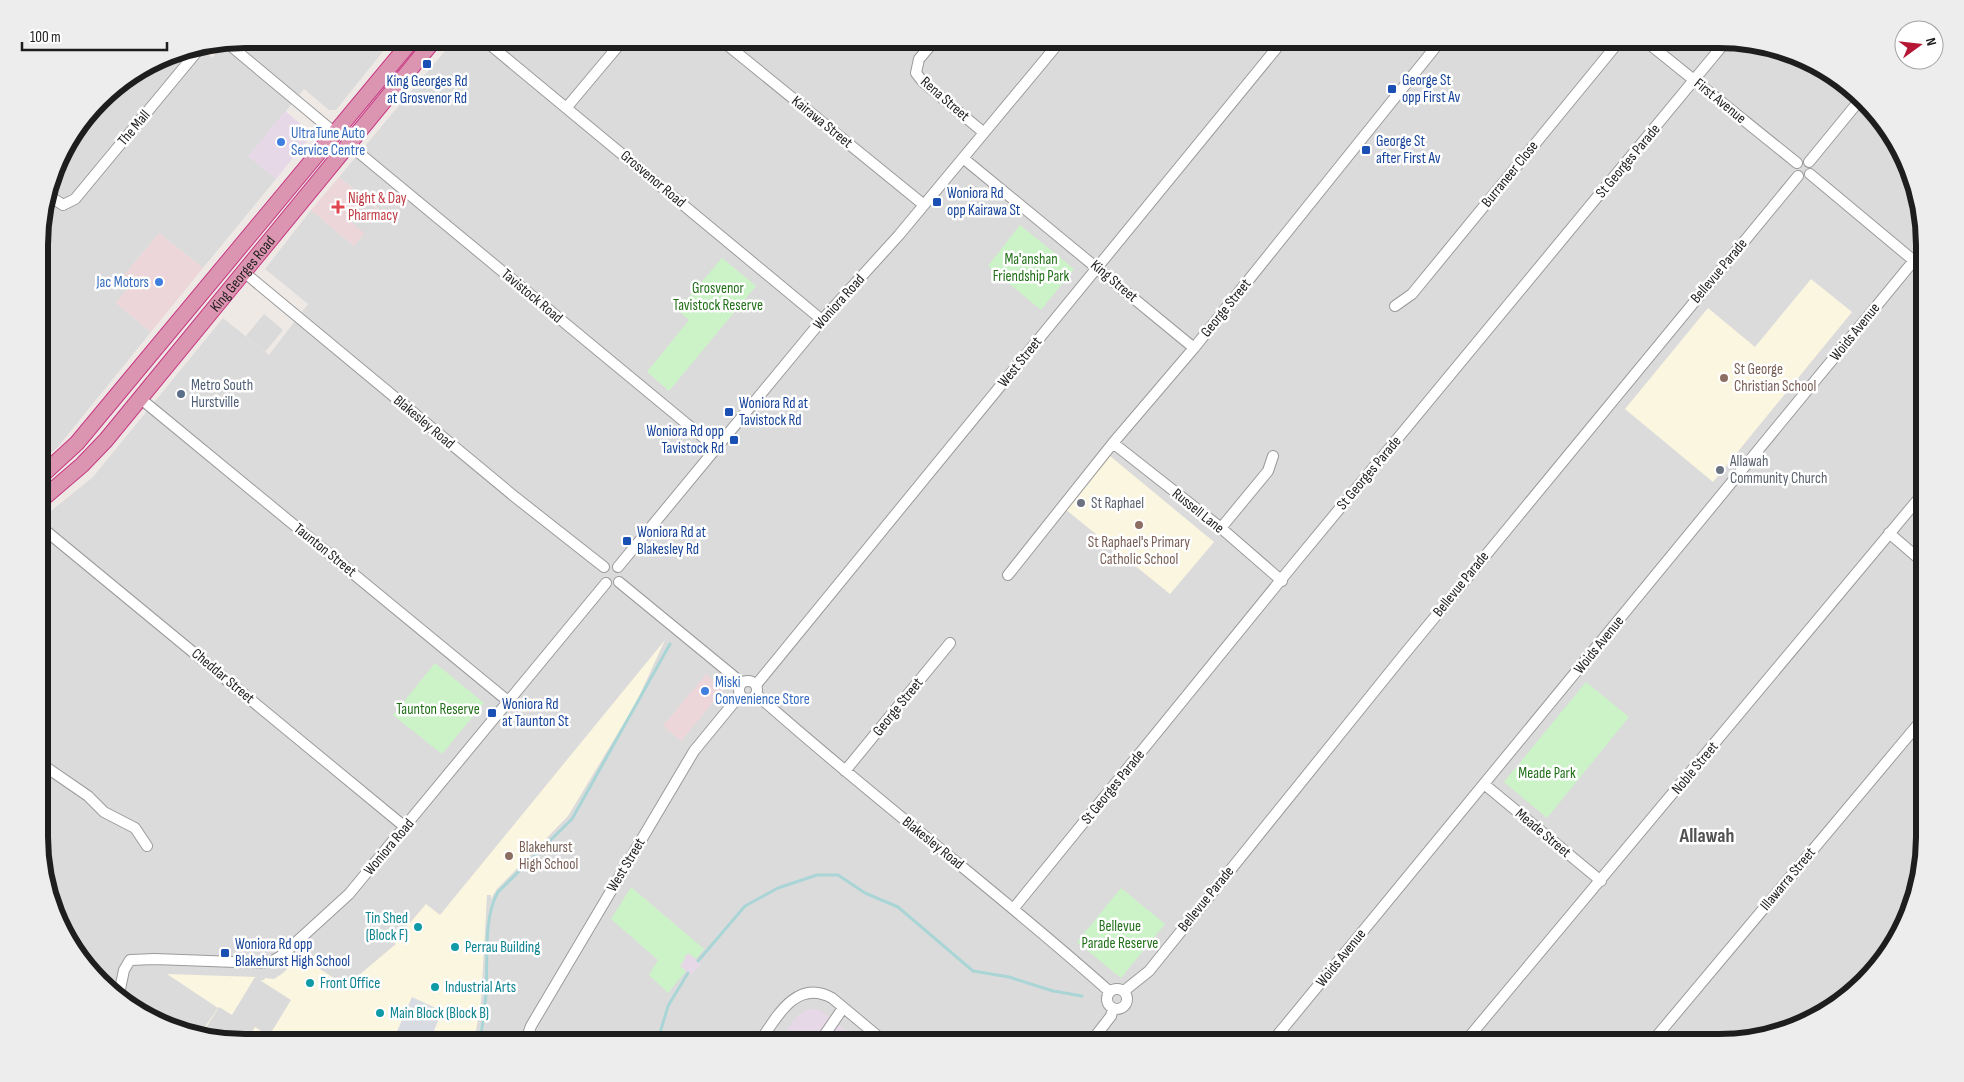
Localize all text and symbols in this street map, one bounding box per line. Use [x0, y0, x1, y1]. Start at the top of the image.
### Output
scale bar [22, 20, 168, 52]
north arrow [1894, 20, 1944, 70]
text: 100 m [30, 28, 61, 47]
text: N [1922, 36, 1940, 48]
marker: King Georges Rd at Grosvenor Rd [421, 58, 433, 70]
place label: George St opp First Av [1402, 71, 1460, 107]
place label: King Georges Rd at Grosvenor Rd [387, 72, 467, 108]
street label: Rena Street [916, 72, 974, 126]
street label: First Avenue [1690, 74, 1750, 128]
marker: George St opp First Av [1386, 83, 1398, 95]
street label: Kairawa Street [788, 92, 857, 153]
street label: The Mall [114, 106, 154, 150]
street label: St Georges Parade [1592, 120, 1664, 202]
place label: UltraTune Auto Service Centre [291, 124, 365, 160]
place label: George St after First Av [1376, 132, 1441, 168]
marker: UltraTune Auto Service Centre [275, 136, 287, 148]
street label: Burraneer Close [1477, 137, 1543, 211]
marker: George St after First Av [1360, 144, 1372, 156]
street label: Grosvenor Road [617, 146, 689, 212]
place label: Woniora Rd opp Kairawa St [947, 184, 1021, 220]
place label: Night & Day Pharmacy [348, 189, 407, 225]
marker: Woniora Rd opp Kairawa St [931, 196, 943, 208]
marker: Night & Day Pharmacy [332, 201, 344, 213]
street label: King Georges Road [206, 232, 279, 316]
street label: Bellevue Parade [1686, 235, 1752, 307]
park label: Ma'anshan Friendship Park [993, 250, 1070, 286]
street label: King Street [1086, 256, 1142, 307]
street label: Tavistock Road [497, 265, 567, 327]
street label: Woniora Road [809, 270, 869, 334]
place label: Jac Motors [95, 273, 149, 292]
street label: George Street [1197, 275, 1256, 341]
marker: Jac Motors [153, 276, 165, 288]
park label: Grosvenor Tavistock Reserve [673, 279, 763, 315]
street label: Woids Avenue [1826, 299, 1884, 365]
street label: West Street [994, 333, 1046, 391]
place label: St George Christian School [1734, 360, 1816, 396]
marker: St George Christian School [1718, 372, 1730, 384]
place label: Metro South Hurstville [191, 376, 253, 412]
marker: Metro South Hurstville [175, 388, 187, 400]
street label: Blakesley Road [390, 391, 458, 453]
place label: Woniora Rd at Tavistock Rd [739, 394, 809, 430]
marker: Woniora Rd at Tavistock Rd [723, 406, 735, 418]
place label: Woniora Rd opp Tavistock Rd [647, 422, 724, 458]
street label: St Georges Parade [1333, 432, 1405, 514]
marker: Woniora Rd opp Tavistock Rd [728, 434, 740, 446]
place label: Allawah Community Church [1729, 452, 1827, 488]
marker: Allawah Community Church [1714, 464, 1726, 476]
street label: Russell Lane [1168, 484, 1228, 538]
place label: St Raphael [1091, 494, 1144, 513]
marker: St Raphael [1075, 497, 1087, 509]
street label: Taunton Street [290, 519, 360, 581]
marker: St Raphael's Primary Catholic School [1133, 519, 1145, 531]
place label: Woniora Rd at Blakesley Rd [637, 523, 707, 559]
place label: St Raphael's Primary Catholic School [1088, 533, 1190, 569]
marker: Woniora Rd at Blakesley Rd [621, 535, 633, 547]
street label: Bellevue Parade [1429, 547, 1493, 621]
street label: Woids Avenue [1570, 612, 1628, 678]
street label: Cheddar Street [188, 644, 259, 708]
place label: Miski Convenience Store [715, 673, 810, 709]
street label: George Street [869, 674, 928, 740]
marker: Miski Convenience Store [699, 685, 711, 697]
place label: Woniora Rd at Taunton St [502, 695, 569, 731]
park label: Taunton Reserve [396, 700, 480, 719]
marker: Woniora Rd at Taunton St [486, 707, 498, 719]
street label: Noble Street [1667, 737, 1723, 798]
street label: St Georges Parade [1077, 746, 1149, 828]
park label: Meade Park [1518, 764, 1576, 783]
street label: Meade Street [1511, 804, 1575, 862]
street label: Blakesley Road [898, 812, 968, 874]
street label: Woniora Road [360, 815, 418, 879]
district label: Allawah [1679, 824, 1734, 848]
street label: West Street [603, 834, 650, 895]
place label: Blakehurst High School [519, 838, 578, 874]
street label: Illawarra Street [1756, 843, 1820, 914]
marker: Blakehurst High School [503, 850, 515, 862]
street label: Bellevue Parade [1174, 862, 1238, 936]
place label: Tin Shed (Block F) [365, 909, 408, 945]
park label: Bellevue Parade Reserve [1082, 917, 1158, 953]
marker: Tin Shed (Block F) [412, 921, 424, 933]
street label: Woids Avenue [1312, 925, 1370, 991]
place label: Woniora Rd opp Blakehurst High School [235, 935, 350, 971]
place label: Perrau Building [465, 938, 540, 957]
marker: Perrau Building [449, 941, 461, 953]
marker: Woniora Rd opp Blakehurst High School [219, 947, 231, 959]
place label: Front Office [320, 974, 380, 993]
marker: Front Office [304, 977, 316, 989]
place label: Industrial Arts [445, 978, 516, 997]
marker: Industrial Arts [429, 981, 441, 993]
place label: Main Block (Block B) [390, 1004, 489, 1023]
marker: Main Block (Block B) [374, 1007, 386, 1019]

